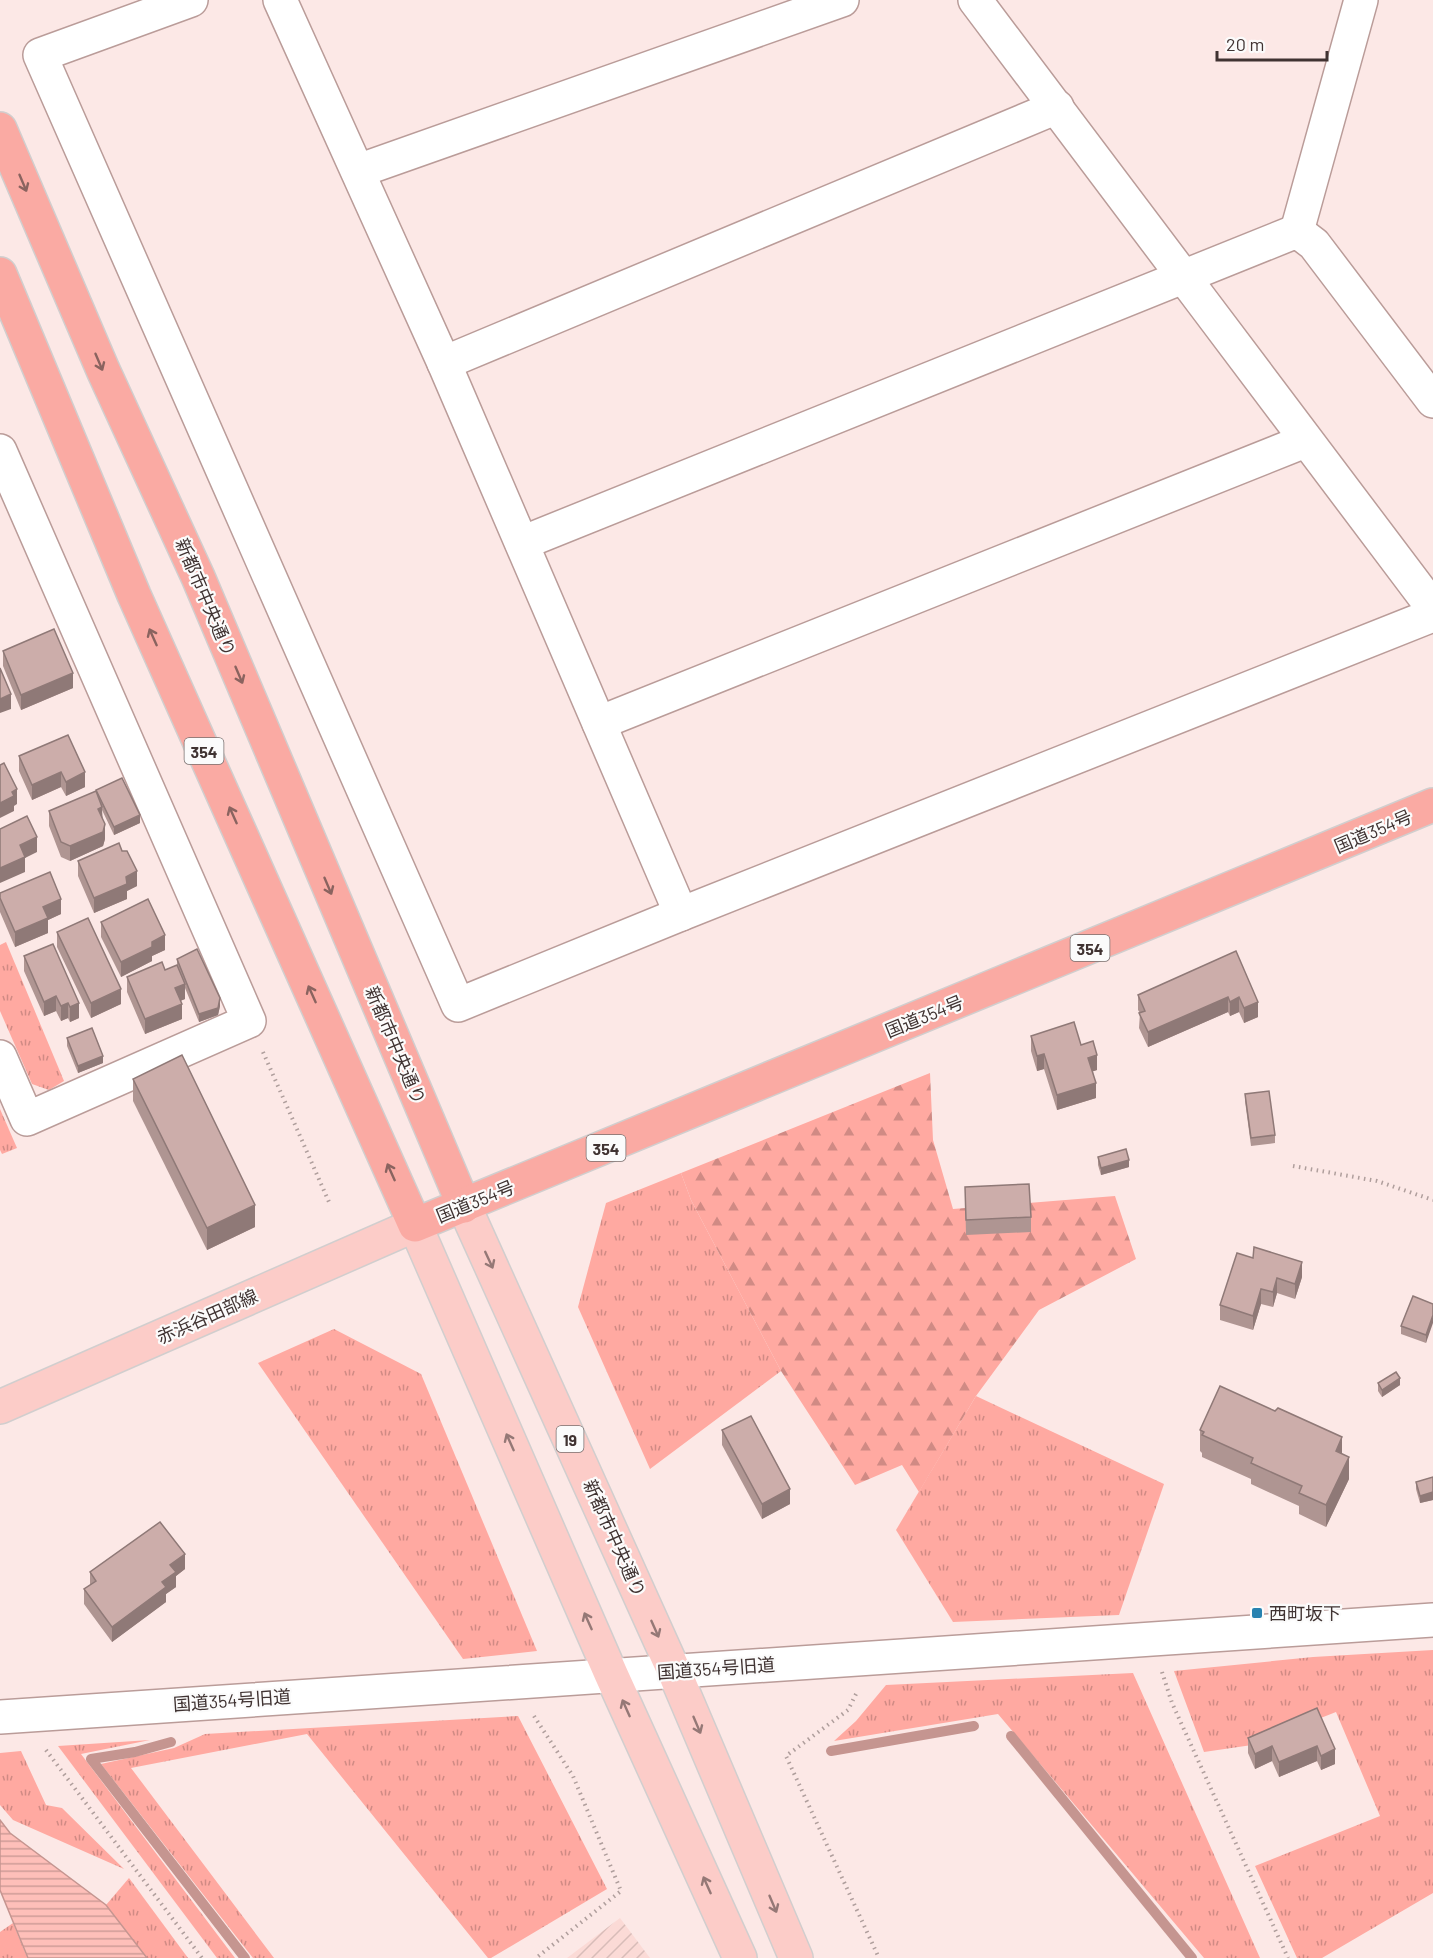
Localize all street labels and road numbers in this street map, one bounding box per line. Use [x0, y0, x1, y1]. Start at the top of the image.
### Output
street label: 新都市中央通り [171, 535, 241, 659]
road number: 354 [184, 738, 224, 764]
street label: 国道354号 [1331, 805, 1415, 857]
road number: 354 [1070, 935, 1110, 961]
street label: 新都市中央通り [361, 983, 431, 1107]
street label: 国道354号 [882, 990, 966, 1042]
road number: 354 [586, 1135, 626, 1161]
street label: 国道354号 [433, 1175, 517, 1227]
street label: 赤浜谷田部線 [153, 1284, 261, 1348]
road number: 19 [556, 1426, 584, 1452]
street label: 新都市中央通り [579, 1476, 651, 1600]
street label: 国道354号旧道 [656, 1653, 776, 1683]
street label: 国道354号旧道 [172, 1685, 292, 1715]

